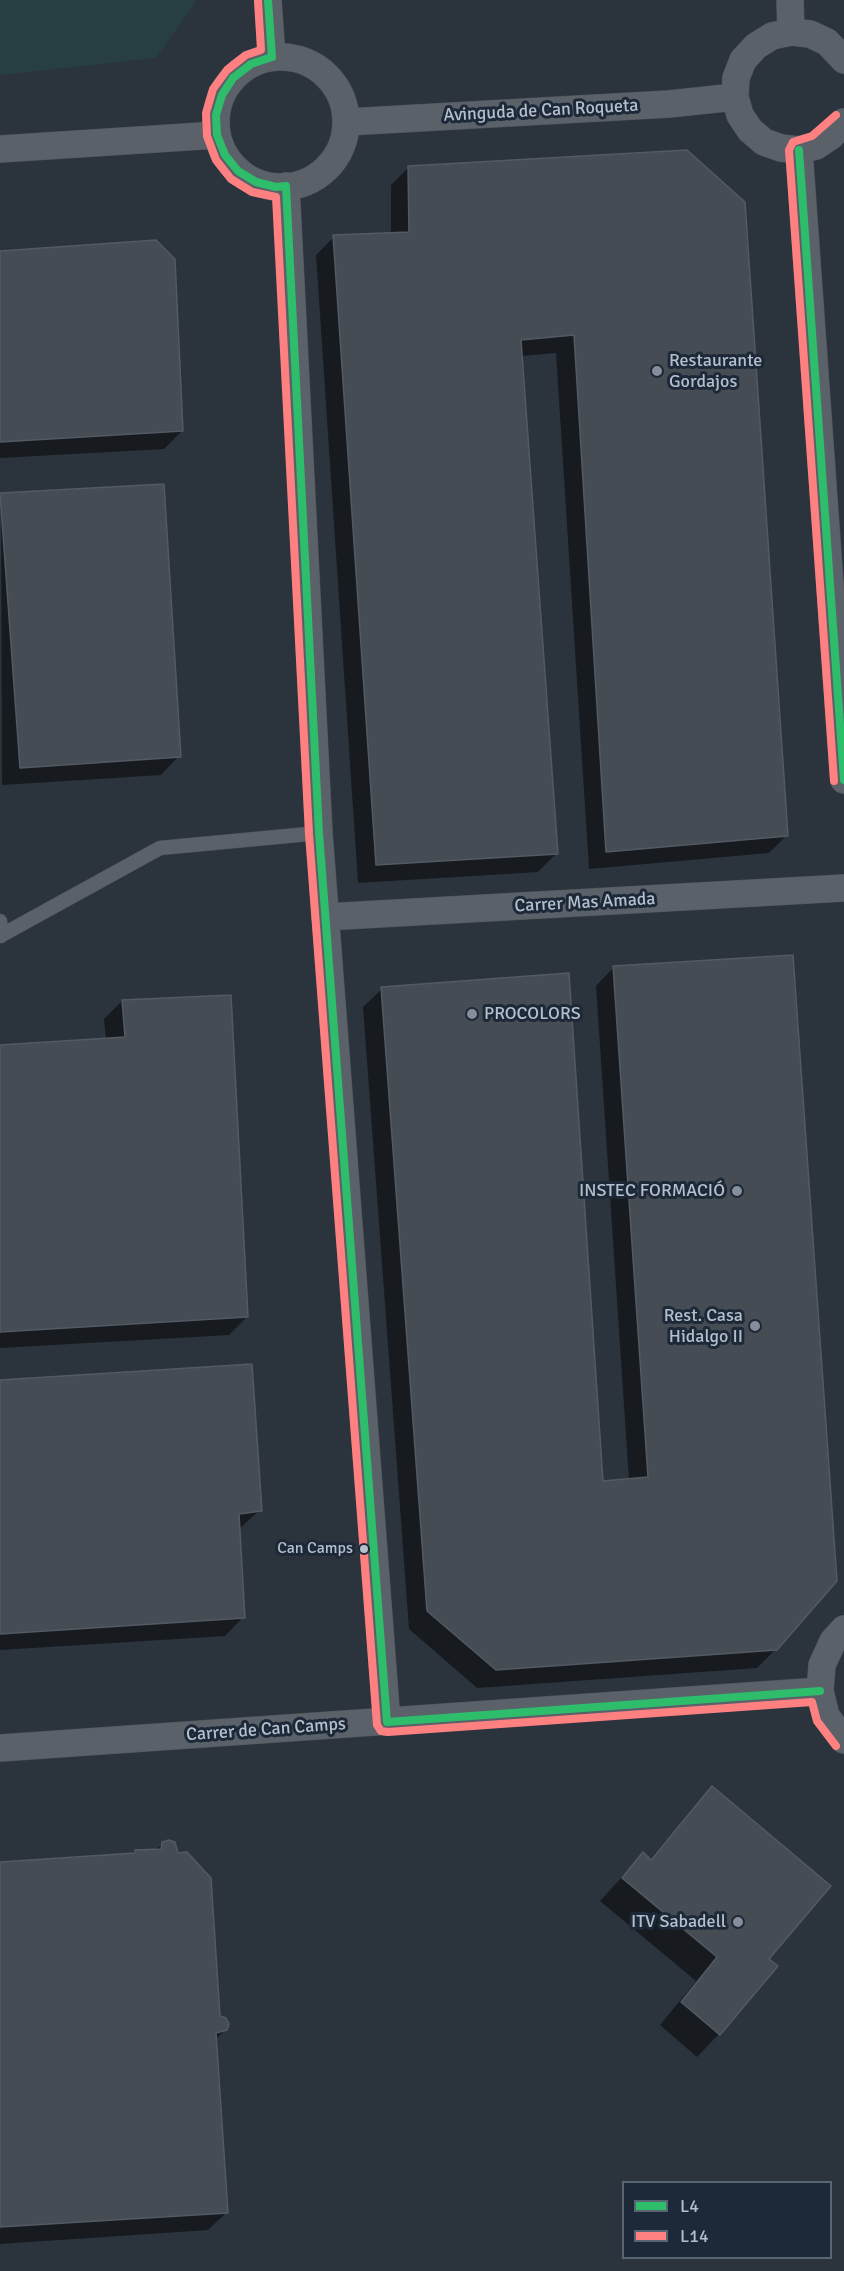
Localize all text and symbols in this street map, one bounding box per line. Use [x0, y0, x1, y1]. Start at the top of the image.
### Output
street label: Avinguda de Can Roqueta [443, 95, 639, 127]
place label: Restaurante Gordajos [669, 350, 762, 392]
marker: Restaurante Gordajos [650, 364, 664, 378]
street label: Carrer Mas Amada [514, 889, 656, 917]
place label: PROCOLORS [484, 1003, 581, 1025]
marker: PROCOLORS [465, 1007, 479, 1021]
place label: INSTEC FORMACIÓ [579, 1180, 725, 1202]
marker: INSTEC FORMACIÓ [730, 1184, 744, 1198]
place label: Rest. Casa Hidalgo II [664, 1305, 743, 1348]
marker: Rest. Casa Hidalgo II [748, 1319, 762, 1333]
place label: Can Camps [277, 1539, 353, 1559]
marker: Can Camps [358, 1543, 370, 1555]
street label: Carrer de Can Camps [185, 1714, 347, 1746]
place label: ITV Sabadell [631, 1911, 726, 1933]
marker: ITV Sabadell [731, 1915, 745, 1929]
legend [622, 2181, 832, 2259]
text: L4 [680, 2195, 699, 2217]
text: L14 [680, 2225, 709, 2247]

